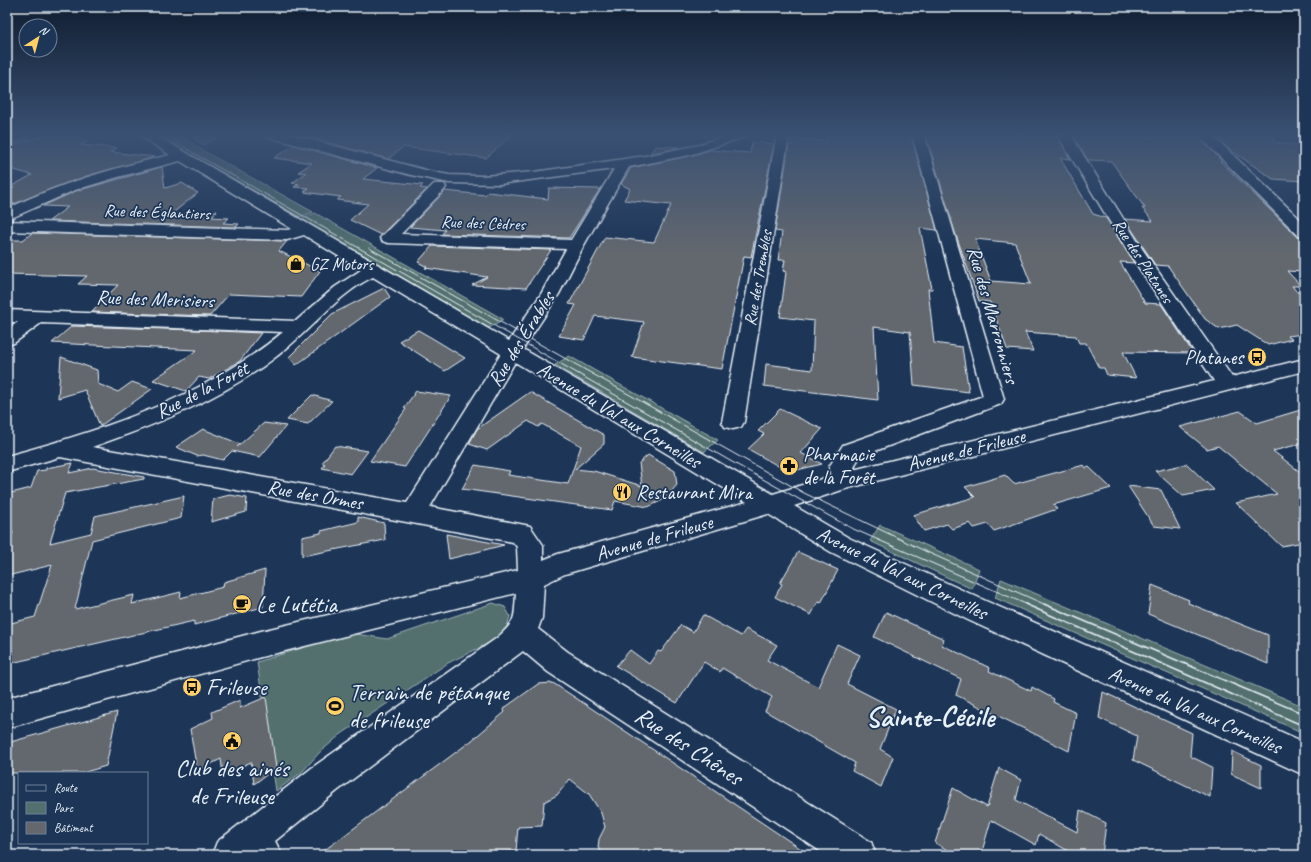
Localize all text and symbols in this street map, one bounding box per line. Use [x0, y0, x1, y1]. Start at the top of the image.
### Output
north arrow [18, 18, 58, 58]
text: N [37, 22, 53, 39]
street label: Rue des Églantiers [104, 199, 213, 224]
street label: Rue des Cèdres [440, 211, 528, 235]
street label: Rue des Platanes [1108, 215, 1179, 309]
street label: Rue des Trembles [739, 227, 777, 327]
street label: Rue des Marronniers [961, 243, 1025, 389]
shop icon: GZ Motors [285, 253, 307, 275]
place label: GZ Motors [310, 254, 375, 275]
street label: Rue des Merisiers [96, 284, 216, 314]
street label: Rue des Érables [482, 285, 561, 391]
place label: Platanes [1184, 345, 1245, 370]
bus stop icon: Platanes [1246, 346, 1268, 368]
street label: Rue de la Forêt [151, 355, 255, 424]
street label: Avenue du Val aux Corneilles [533, 356, 707, 475]
street label: Avenue de Frileuse [905, 423, 1029, 477]
place label: Pharmacie de la Forêt [803, 442, 877, 490]
pharmacy icon: Pharmacie de la Forêt [778, 455, 800, 477]
street label: Rue des Ormes [265, 474, 367, 516]
place label: Restaurant Mira [636, 480, 754, 505]
restaurant icon: Restaurant Mira [611, 481, 633, 503]
street label: Avenue de Frileuse [593, 509, 717, 567]
street label: Avenue du Val aux Corneilles [813, 521, 993, 626]
place label: Le Lutétia [256, 589, 338, 619]
cafe icon: Le Lutétia [231, 593, 253, 615]
street label: Avenue du Val aux Corneilles [1105, 661, 1287, 760]
place label: Frileuse [206, 672, 269, 702]
bus stop icon: Frileuse [181, 676, 203, 698]
place label: Terrain de pétanque de frileuse [349, 677, 511, 735]
sports icon: Terrain de pétanque de frileuse [324, 695, 346, 717]
district label: Sainte-Cécile [865, 698, 997, 735]
street label: Rue des Chênes [629, 700, 750, 793]
public building icon: Club des ainés de Frileuse [221, 730, 243, 752]
place label: Club des ainés de Frileuse [176, 753, 291, 811]
legend [18, 772, 148, 844]
text: Route [54, 780, 78, 796]
text: Parc [54, 800, 74, 816]
text: Bâtiment [54, 820, 93, 836]

